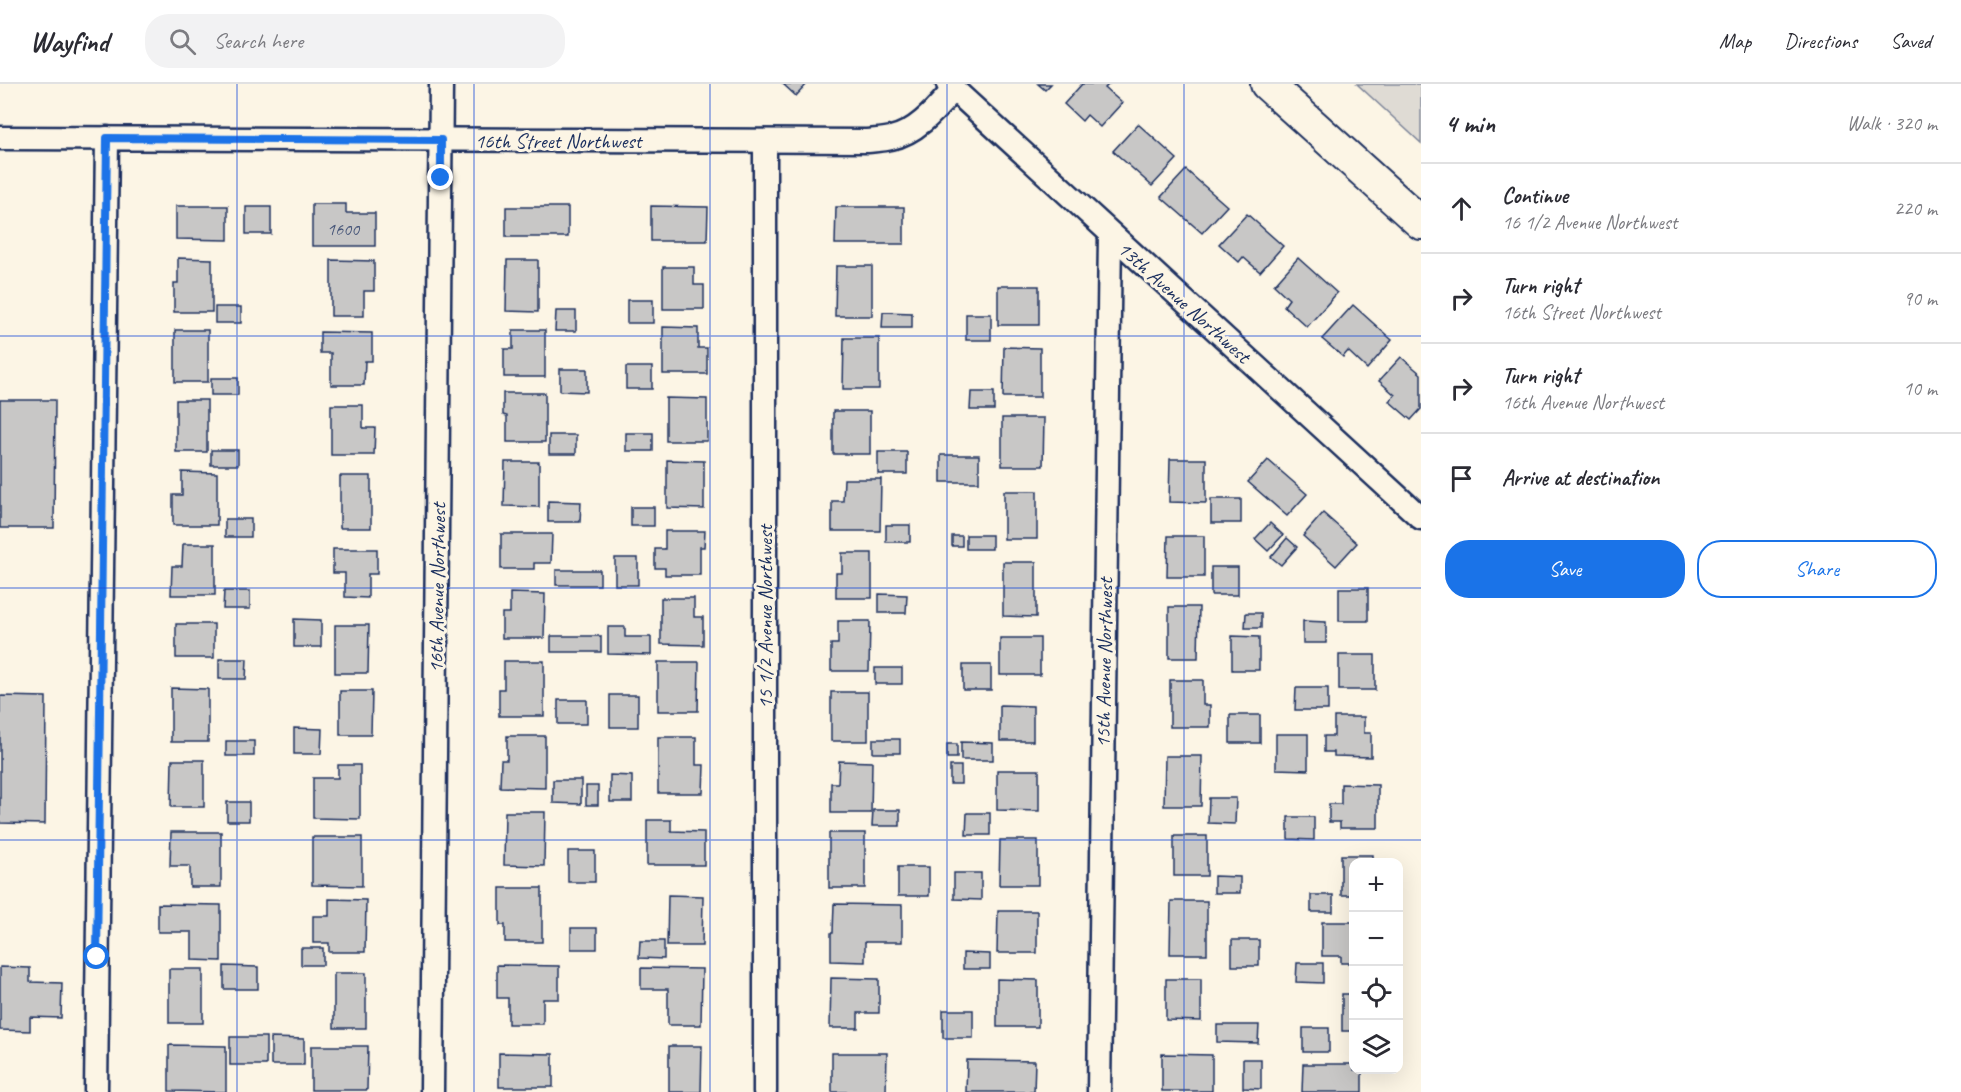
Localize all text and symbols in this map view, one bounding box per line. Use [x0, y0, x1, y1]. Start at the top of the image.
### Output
search box [145, 14, 565, 68]
text: Wayfind [30, 24, 109, 59]
icon: search [166, 25, 199, 58]
text: Search here [214, 27, 303, 55]
text: Map [1719, 28, 1751, 54]
text: Directions [1784, 28, 1857, 54]
text: Saved [1890, 28, 1931, 54]
text: 4 min [1445, 107, 1495, 140]
text: Walk · 320 m [1847, 111, 1937, 136]
street label: 16th Street Northwest [475, 128, 643, 154]
route end [427, 164, 453, 190]
text: Continue [1502, 182, 1568, 210]
icon: ahead [1445, 192, 1478, 225]
text: 220 m [1894, 196, 1937, 221]
text: 16 1/2 Avenue Northwest [1502, 210, 1677, 235]
house number: 1600 [327, 218, 361, 240]
street label: 13th Avenue Northwest [1112, 235, 1257, 370]
text: Turn right [1502, 272, 1579, 300]
icon: right [1445, 282, 1478, 315]
text: 90 m [1903, 286, 1937, 311]
text: 16th Street Northwest [1502, 300, 1661, 325]
text: Turn right [1502, 362, 1579, 390]
icon: right [1445, 372, 1478, 405]
text: 10 m [1903, 376, 1937, 401]
text: 16th Avenue Northwest [1502, 390, 1664, 415]
icon: arrive [1445, 462, 1478, 495]
text: Arrive at destination [1502, 464, 1659, 492]
street label: 16th Avenue Northwest [423, 501, 452, 673]
street label: 15 1/2 Avenue Northwest [752, 523, 778, 709]
button: Save [1445, 540, 1685, 598]
button: Share [1697, 540, 1937, 598]
street label: 15th Avenue Northwest [1090, 576, 1119, 748]
map controls [1349, 858, 1403, 1074]
button: + [1349, 858, 1403, 912]
button: − [1349, 912, 1403, 966]
route start [83, 943, 109, 969]
button: locate [1349, 966, 1403, 1020]
button: layers [1349, 1020, 1403, 1074]

